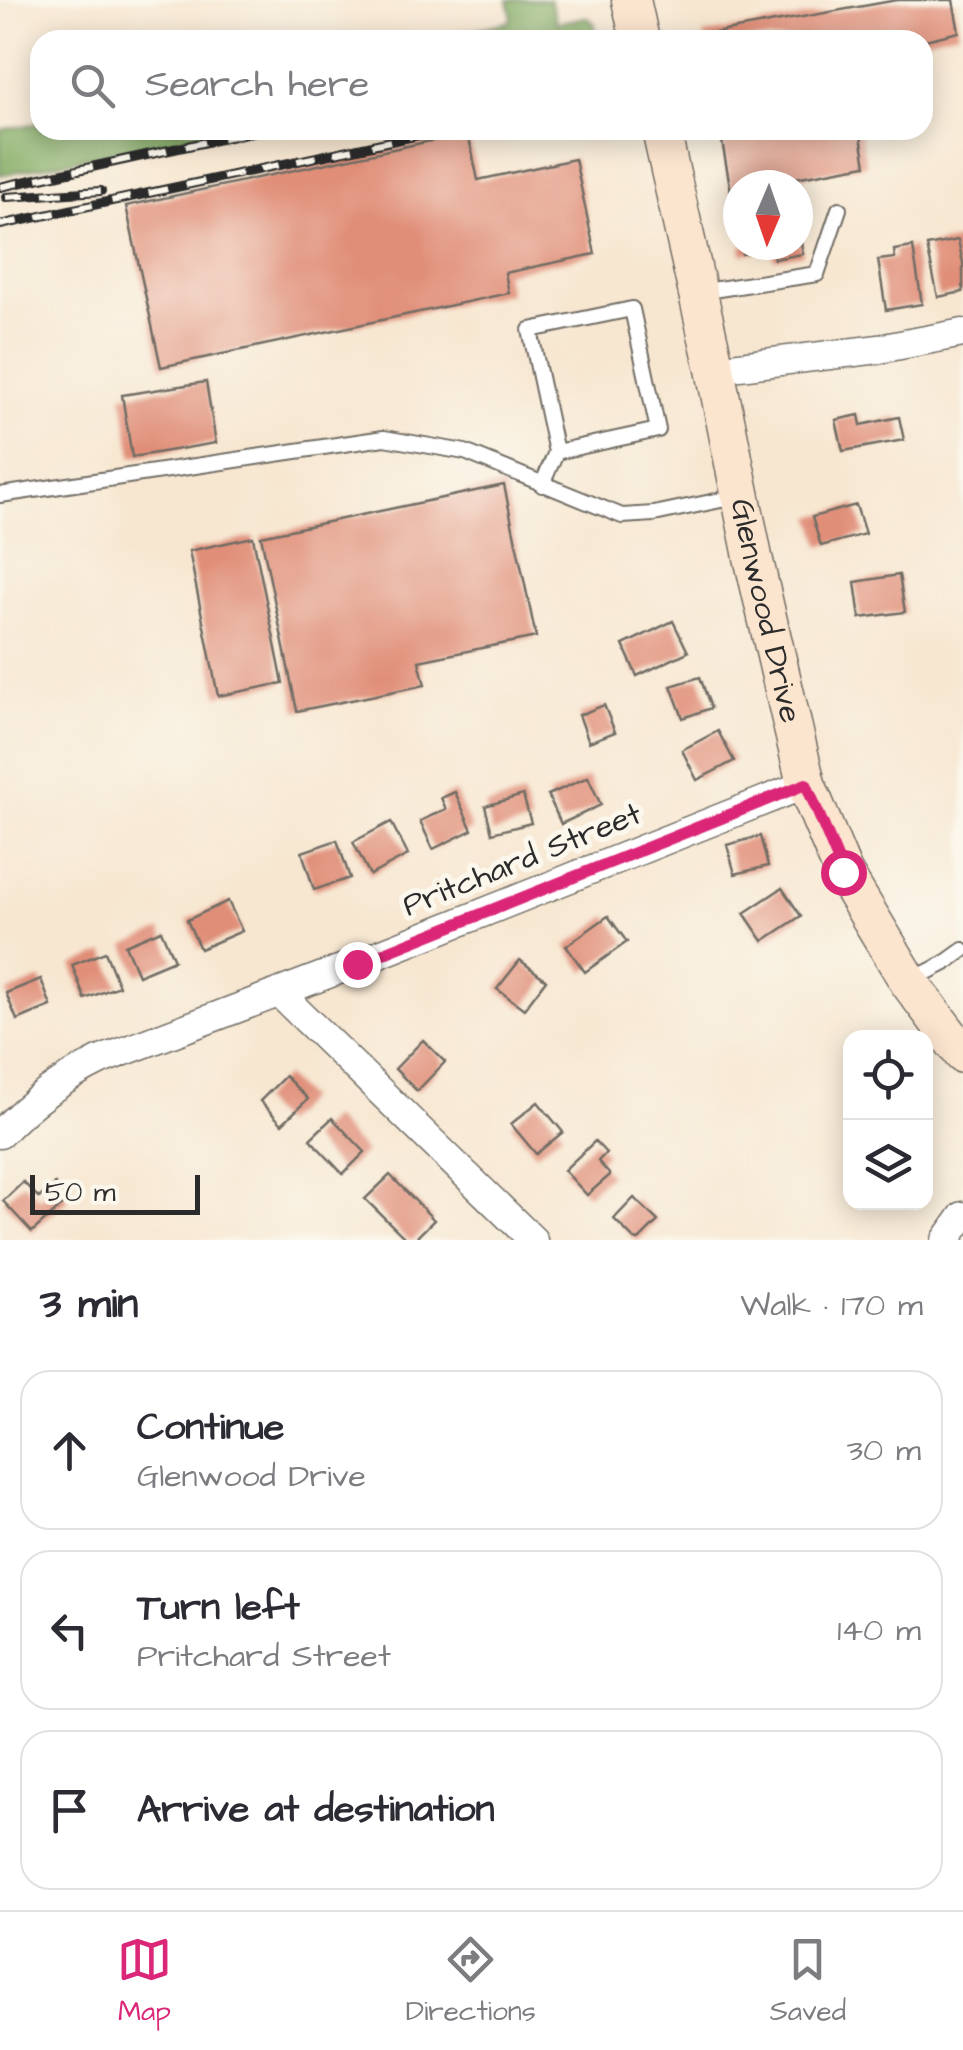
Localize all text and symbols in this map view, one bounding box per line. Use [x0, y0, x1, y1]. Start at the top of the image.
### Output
search box [30, 30, 933, 140]
icon: search [65, 58, 120, 113]
text: Search here [145, 59, 369, 111]
north arrow [723, 170, 813, 260]
street label: Glenwood Drive [719, 495, 813, 727]
street label: Pritchard Street [396, 792, 648, 928]
route start [821, 850, 867, 896]
route end [335, 942, 381, 988]
map controls [843, 1030, 933, 1210]
button: locate [843, 1030, 933, 1120]
button: layers [843, 1120, 933, 1210]
scale bar [30, 1170, 200, 1214]
text: 50 m [45, 1173, 116, 1212]
text: 3 min [40, 1276, 138, 1334]
text: Walk · 170 m [740, 1283, 923, 1328]
text: Continue [137, 1402, 284, 1454]
icon: ahead [42, 1423, 97, 1478]
text: 30 m [847, 1428, 921, 1473]
text: Glenwood Drive [137, 1454, 366, 1499]
text: Turn left [137, 1582, 300, 1634]
icon: left [42, 1603, 97, 1658]
text: 140 m [837, 1608, 921, 1653]
text: Pritchard Street [137, 1634, 391, 1679]
icon: arrive [42, 1783, 97, 1838]
text: Arrive at destination [137, 1784, 494, 1836]
tab: Map [117, 1932, 172, 2031]
tab: Directions [406, 1932, 536, 2031]
tab: Saved [770, 1932, 846, 2031]

